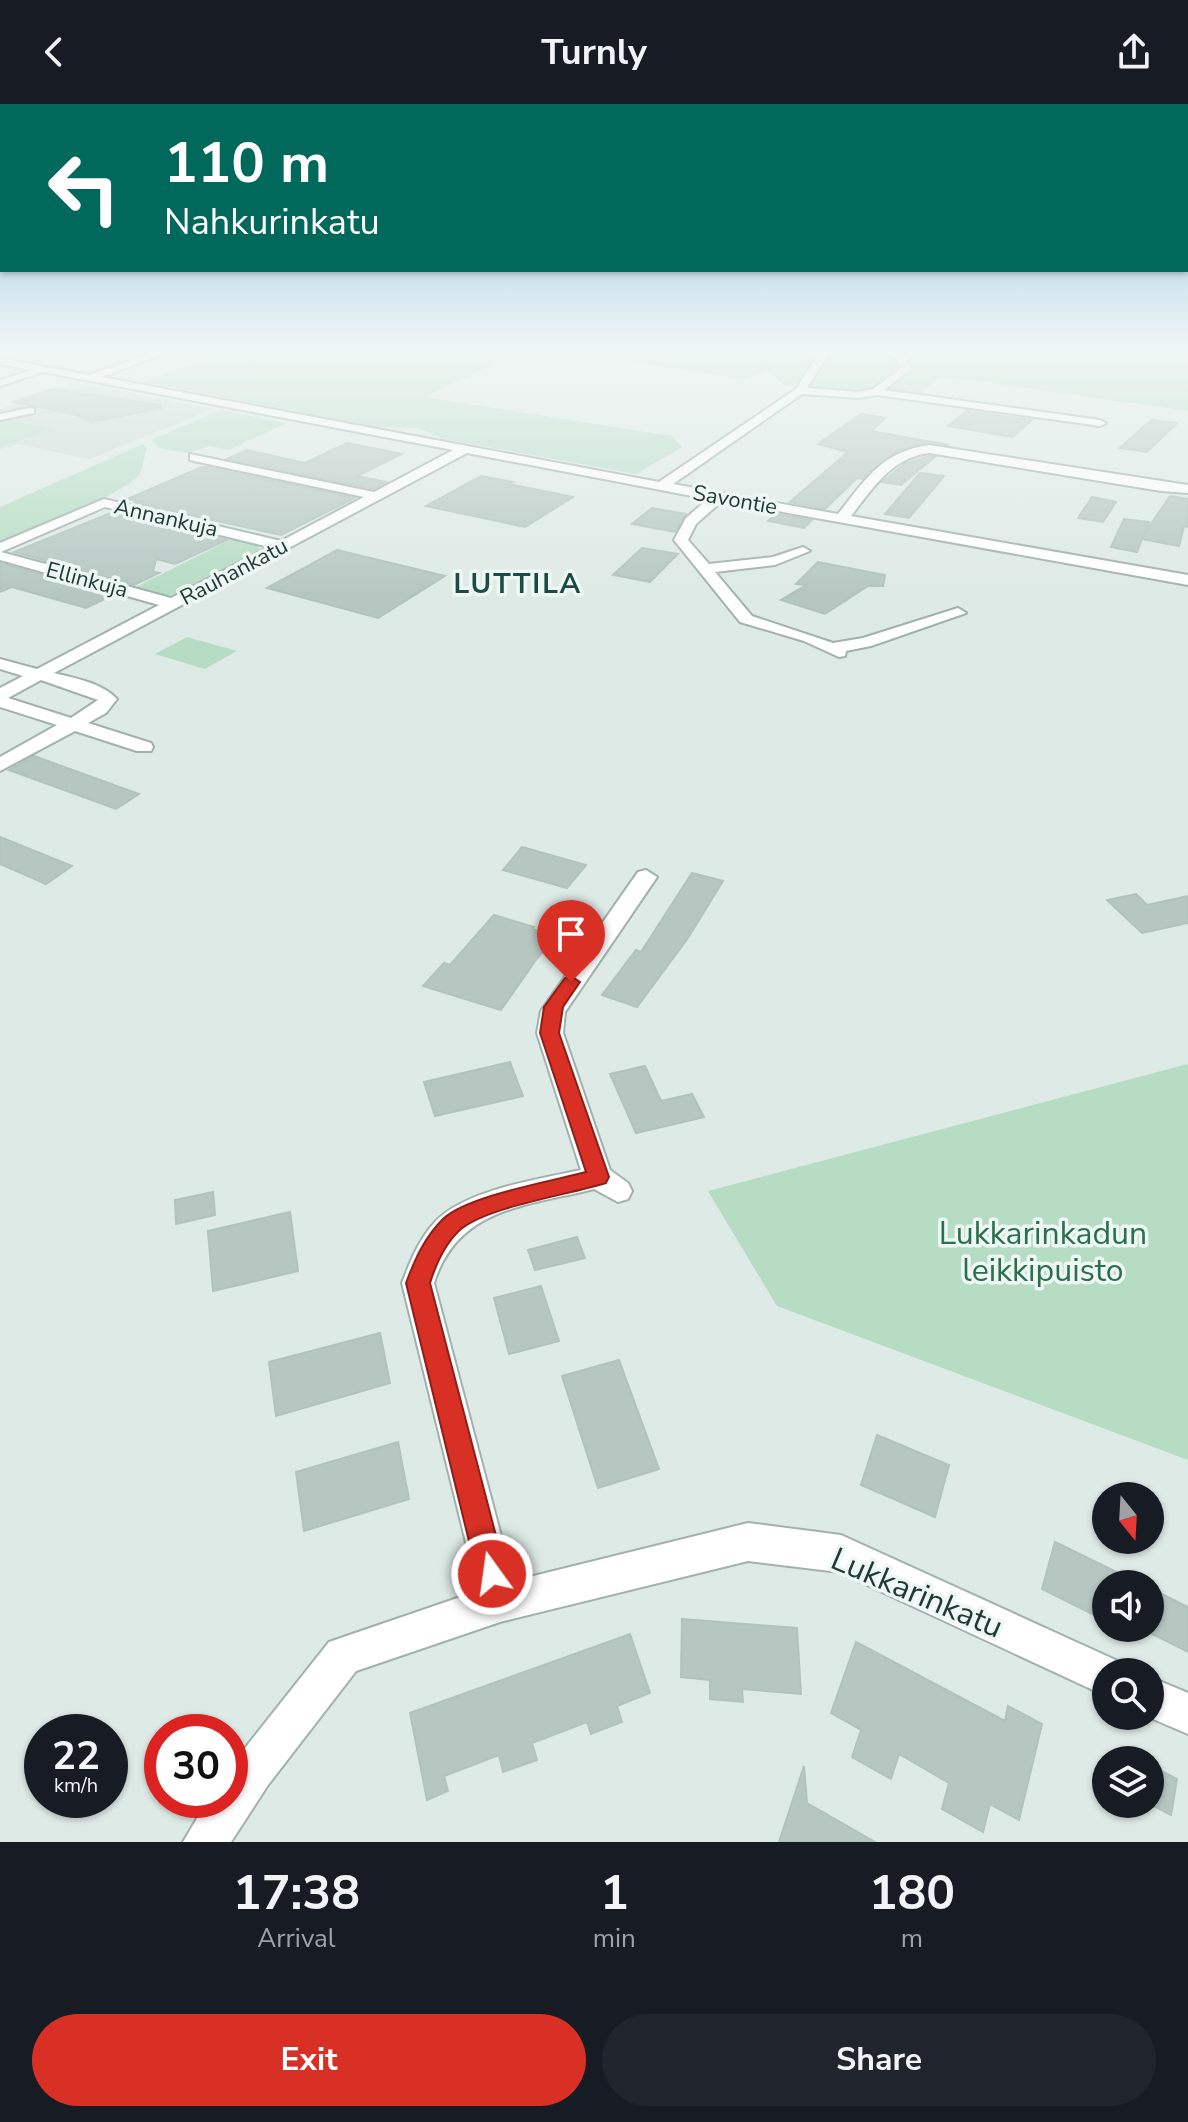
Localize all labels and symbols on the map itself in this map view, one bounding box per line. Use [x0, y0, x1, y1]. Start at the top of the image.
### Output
street label: Savontie [690, 478, 780, 522]
street label: Annankuja [111, 492, 221, 544]
street label: Rauhankatu [175, 531, 293, 613]
street label: Ellinkuja [43, 555, 131, 605]
district label: LUTTILA [454, 565, 582, 603]
pin [537, 900, 605, 982]
park label: Lukkarinkadun leikkipuisto [939, 1212, 1147, 1292]
north arrow [1092, 1482, 1164, 1554]
position arrow [450, 1532, 534, 1616]
street label: Lukkarinkatu [824, 1537, 1010, 1649]
speed limit sign: 30 [144, 1714, 248, 1818]

